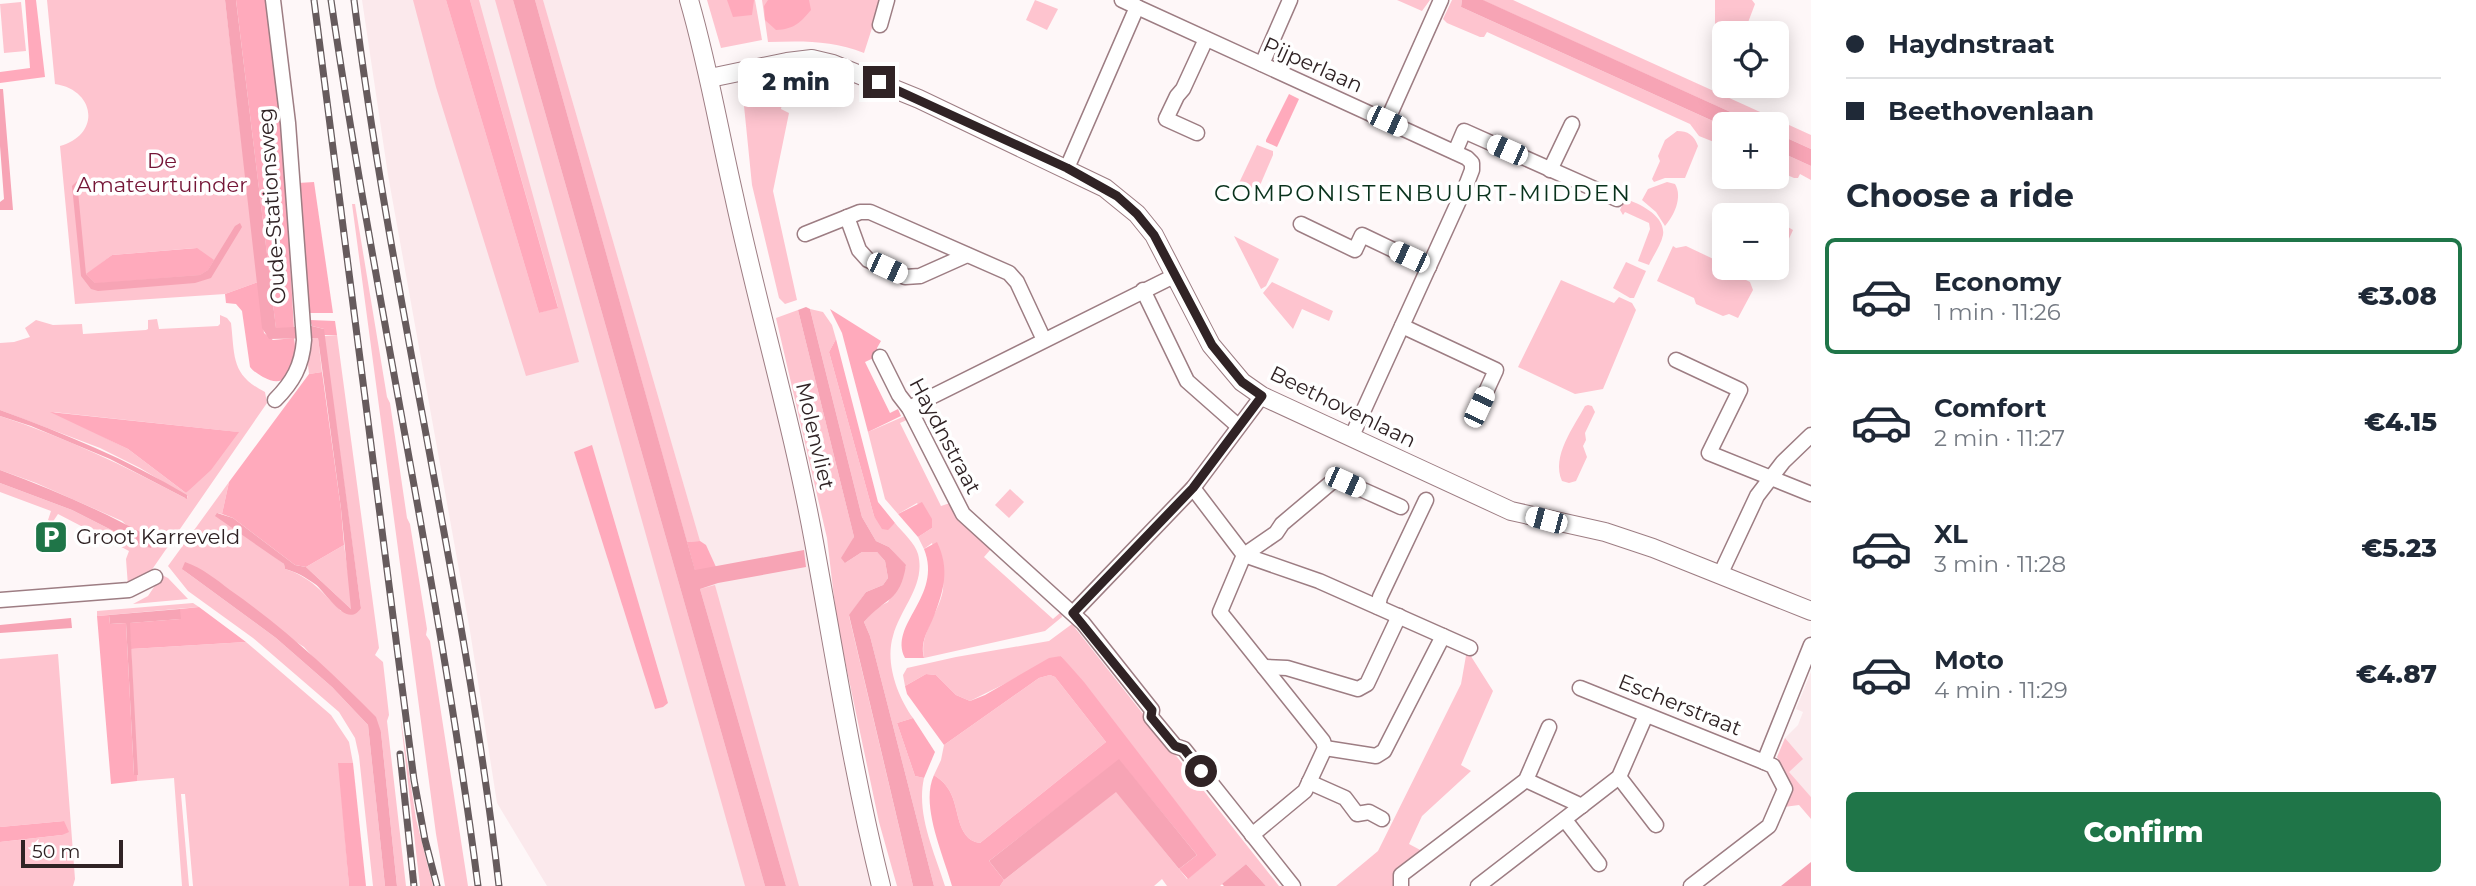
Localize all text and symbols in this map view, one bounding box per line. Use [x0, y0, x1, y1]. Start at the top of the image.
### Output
map controls [1712, 21, 1789, 280]
button: locate [1712, 21, 1789, 98]
text: Haydnstraat [1888, 28, 2055, 60]
street label: Pijperlaan [1260, 32, 1367, 98]
callout: 2 min [739, 57, 854, 106]
route end [863, 66, 895, 98]
text: 2 min [762, 68, 830, 96]
text: Beethovenlaan [1888, 95, 2094, 127]
car [1364, 103, 1411, 139]
street label: Oude-Stationsweg [252, 107, 291, 305]
button: + [1712, 112, 1789, 189]
car [1484, 132, 1531, 168]
park label: De Amateurtuinder [76, 148, 248, 197]
text: Choose a ride [1846, 176, 2074, 215]
district label: COMPONISTENBUURT-MIDDEN [1214, 179, 1632, 207]
button: − [1712, 203, 1789, 280]
car [1386, 239, 1433, 275]
car [864, 250, 911, 286]
icon: car [1850, 265, 1913, 328]
text: Economy [1934, 266, 2061, 298]
text: €3.08 [2358, 280, 2437, 312]
text: 1 min · 11:26 [1934, 298, 2061, 326]
street label: Beethovenlaan [1266, 360, 1420, 453]
street label: Haydnstraat [904, 373, 987, 498]
street label: Molenvliet [791, 380, 840, 492]
car [1461, 384, 1498, 430]
icon: car [1850, 391, 1913, 454]
text: Comfort [1934, 392, 2046, 424]
text: €4.15 [2364, 406, 2437, 438]
text: 2 min · 11:27 [1934, 424, 2065, 452]
car [1322, 464, 1369, 500]
car [1523, 504, 1570, 536]
icon: car [1850, 517, 1913, 580]
parking icon: Groot Karreveld [32, 518, 70, 556]
text: XL [1934, 518, 1968, 550]
place label: Groot Karreveld [76, 524, 240, 549]
text: €5.23 [2361, 532, 2437, 564]
text: 3 min · 11:28 [1934, 550, 2066, 578]
icon: car [1850, 643, 1913, 706]
text: Moto [1934, 644, 2004, 676]
text: €4.87 [2356, 658, 2437, 690]
street label: Escherstraat [1615, 668, 1745, 741]
text: 4 min · 11:29 [1934, 676, 2068, 704]
route start [1185, 755, 1217, 787]
button: Confirm [1846, 792, 2441, 872]
scale bar [21, 837, 122, 869]
text: 50 m [32, 840, 80, 863]

